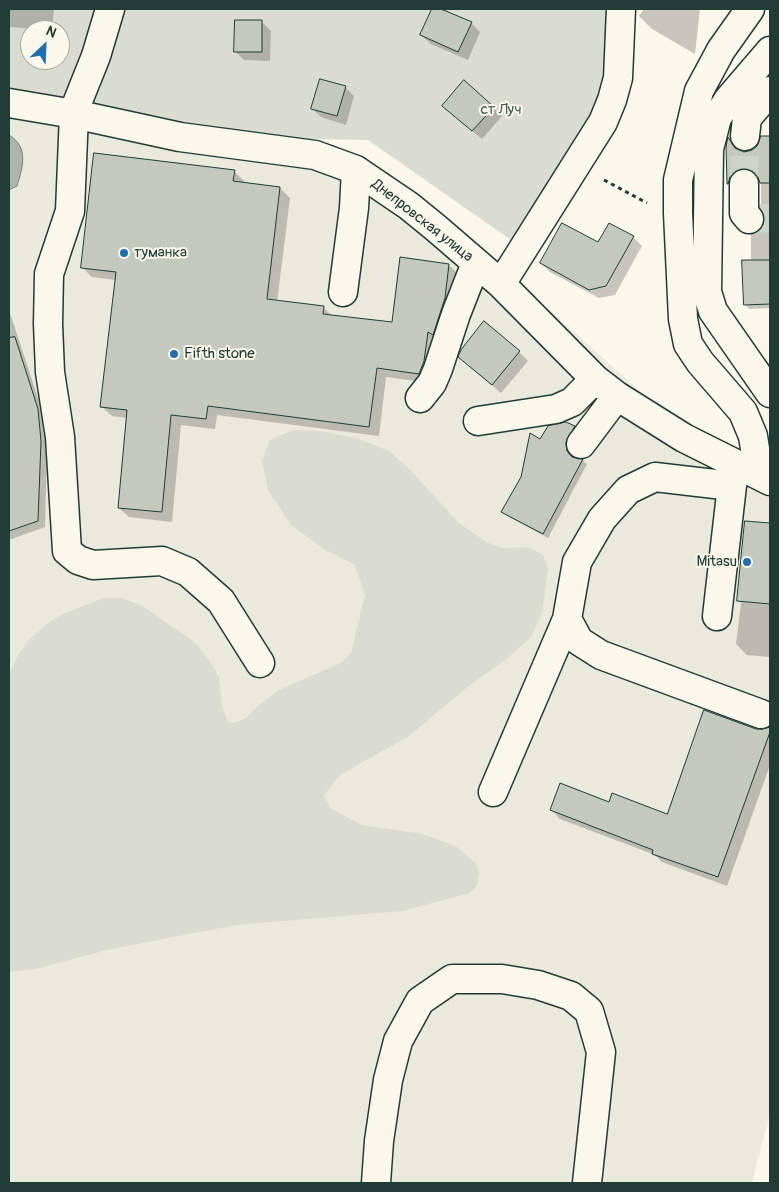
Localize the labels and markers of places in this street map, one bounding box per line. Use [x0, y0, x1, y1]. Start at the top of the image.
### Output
place label: туманка [134, 244, 187, 262]
marker: туманка [118, 247, 130, 259]
place label: Fifth stone [184, 345, 255, 363]
marker: Fifth stone [168, 348, 180, 360]
place label: Mitasu [697, 553, 737, 571]
marker: Mitasu [741, 556, 753, 568]

